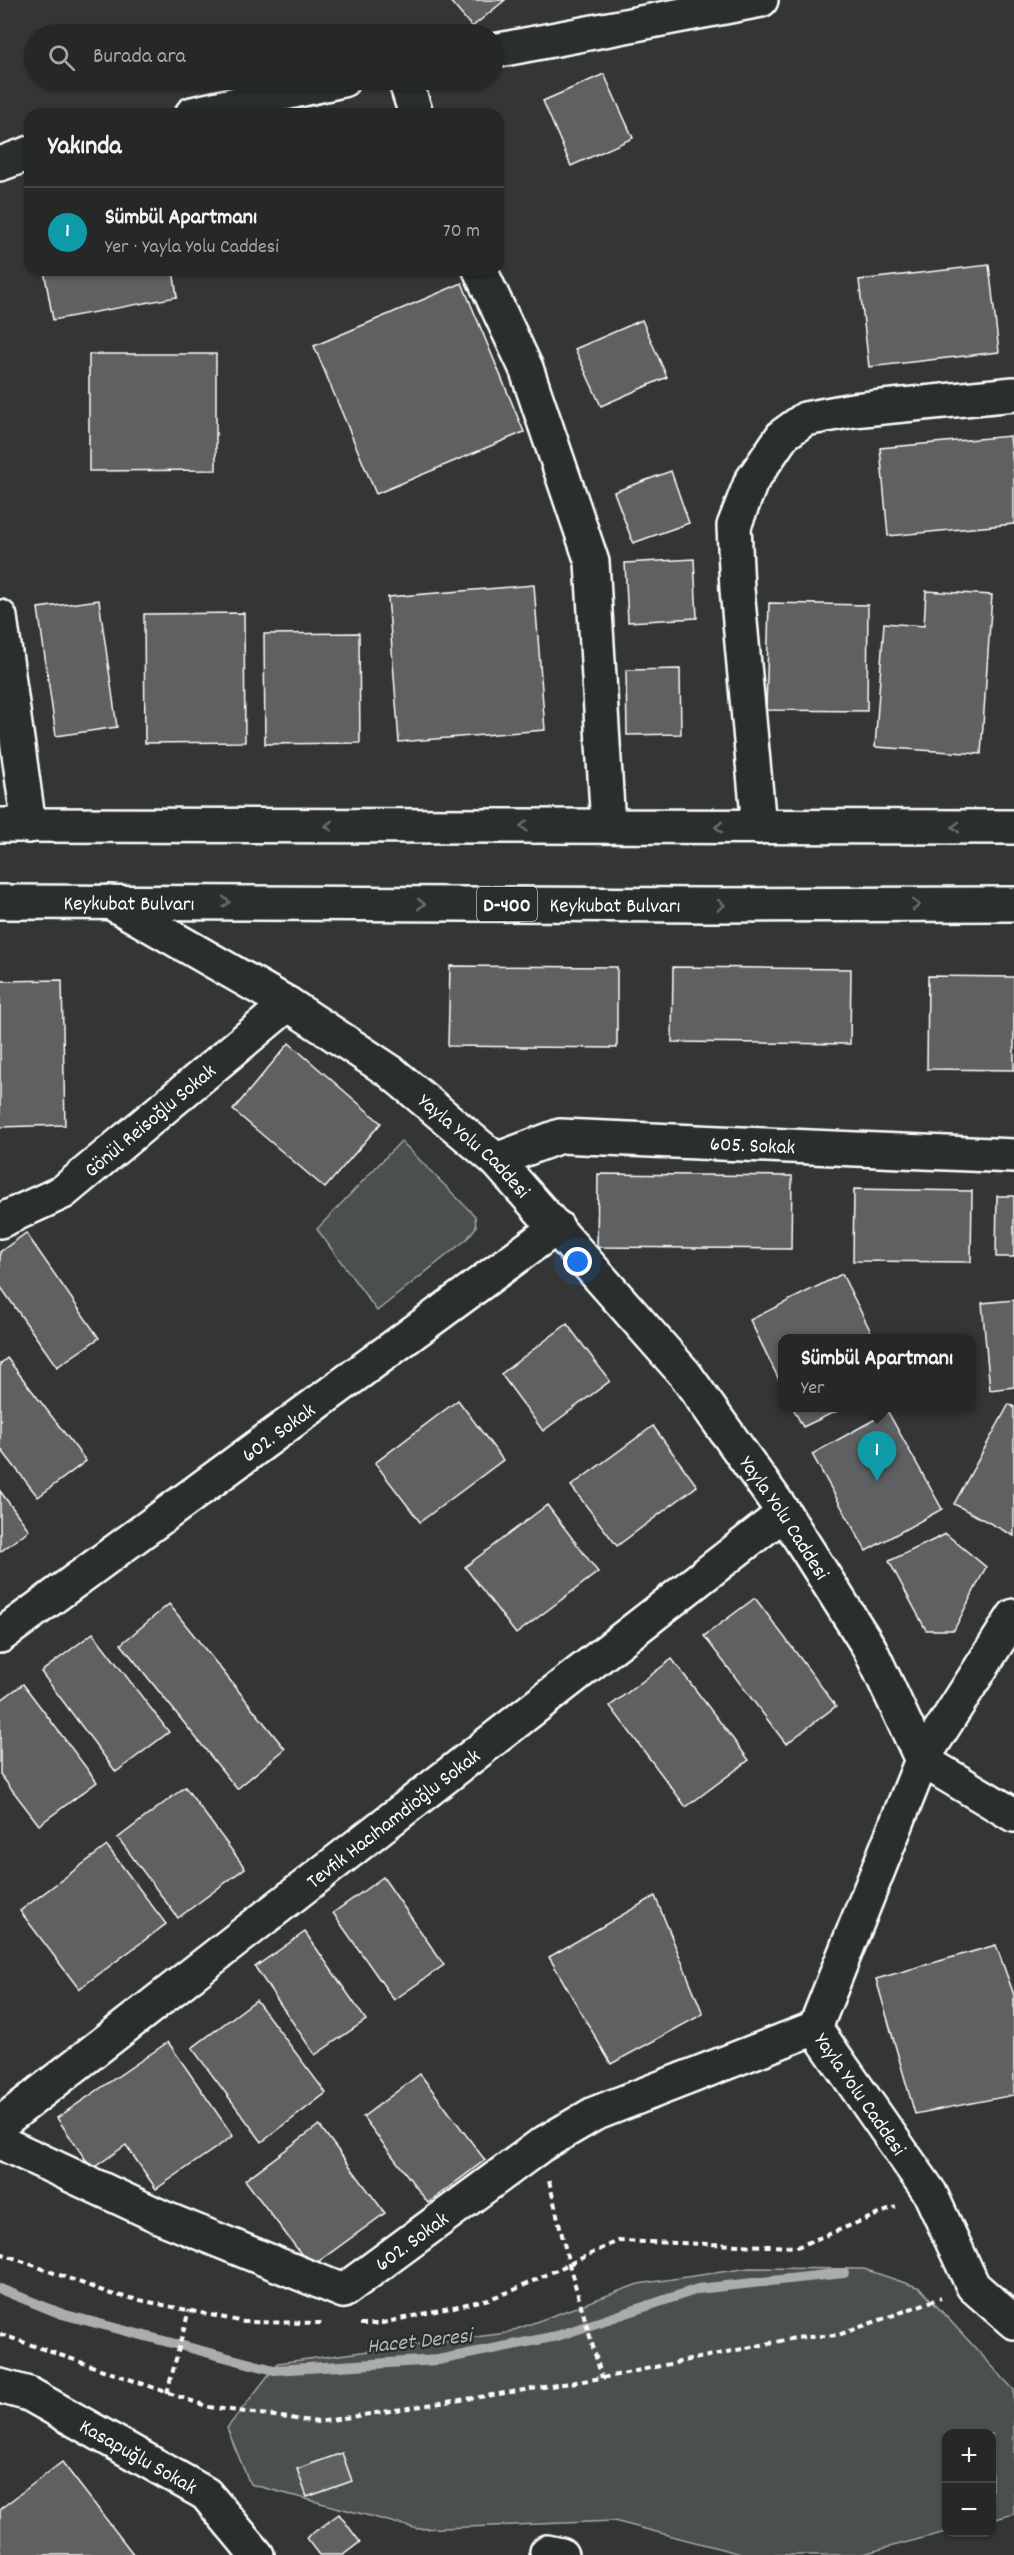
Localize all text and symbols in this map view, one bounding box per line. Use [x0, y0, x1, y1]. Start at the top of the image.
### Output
search box [24, 24, 504, 90]
icon: search [45, 41, 78, 74]
text: Burada ara [93, 42, 186, 73]
text: Yakında [48, 129, 122, 166]
text: Sümbül Apartmanı [105, 203, 257, 234]
text: 1 [65, 218, 70, 246]
text: 70 m [443, 218, 480, 246]
text: Yer · Yayla Yolu Caddesi [105, 234, 279, 262]
one-way arrow [324, 820, 333, 832]
one-way arrow [519, 820, 528, 832]
one-way arrow [714, 821, 723, 833]
one-way arrow [951, 821, 960, 833]
road number: D-400 [477, 887, 537, 921]
street label: Keykubat Bulvarı [63, 890, 195, 921]
street label: Keykubat Bulvarı [549, 892, 681, 923]
one-way arrow [222, 896, 231, 908]
one-way arrow [417, 898, 426, 910]
one-way arrow [717, 899, 726, 911]
one-way arrow [912, 899, 921, 911]
street label: Gönül Reisoğlu Sokak [79, 1058, 224, 1186]
street label: Yayla Yolu Caddesi [410, 1088, 536, 1207]
street label: 605. Sokak [709, 1131, 796, 1164]
your location [563, 1247, 592, 1276]
popup [778, 1334, 976, 1412]
text: Sümbül Apartmanı [801, 1344, 953, 1375]
text: Yer [801, 1375, 825, 1403]
street label: 602. Sokak [237, 1397, 323, 1471]
pin: 1 [858, 1432, 896, 1481]
street label: Yayla Yolu Caddesi [730, 1451, 835, 1587]
street label: Tevfik Hacıhamdioğlu Sokak [301, 1743, 488, 1898]
street label: Yayla Yolu Caddesi [805, 2028, 912, 2163]
street label: 602. Sokak [370, 2206, 456, 2280]
water label: Hacet Deresi [365, 2321, 476, 2363]
street label: Kasapuğlu Sokak [73, 2413, 201, 2504]
map controls [942, 2429, 996, 2537]
button: + [942, 2429, 996, 2483]
button: − [942, 2483, 996, 2537]

